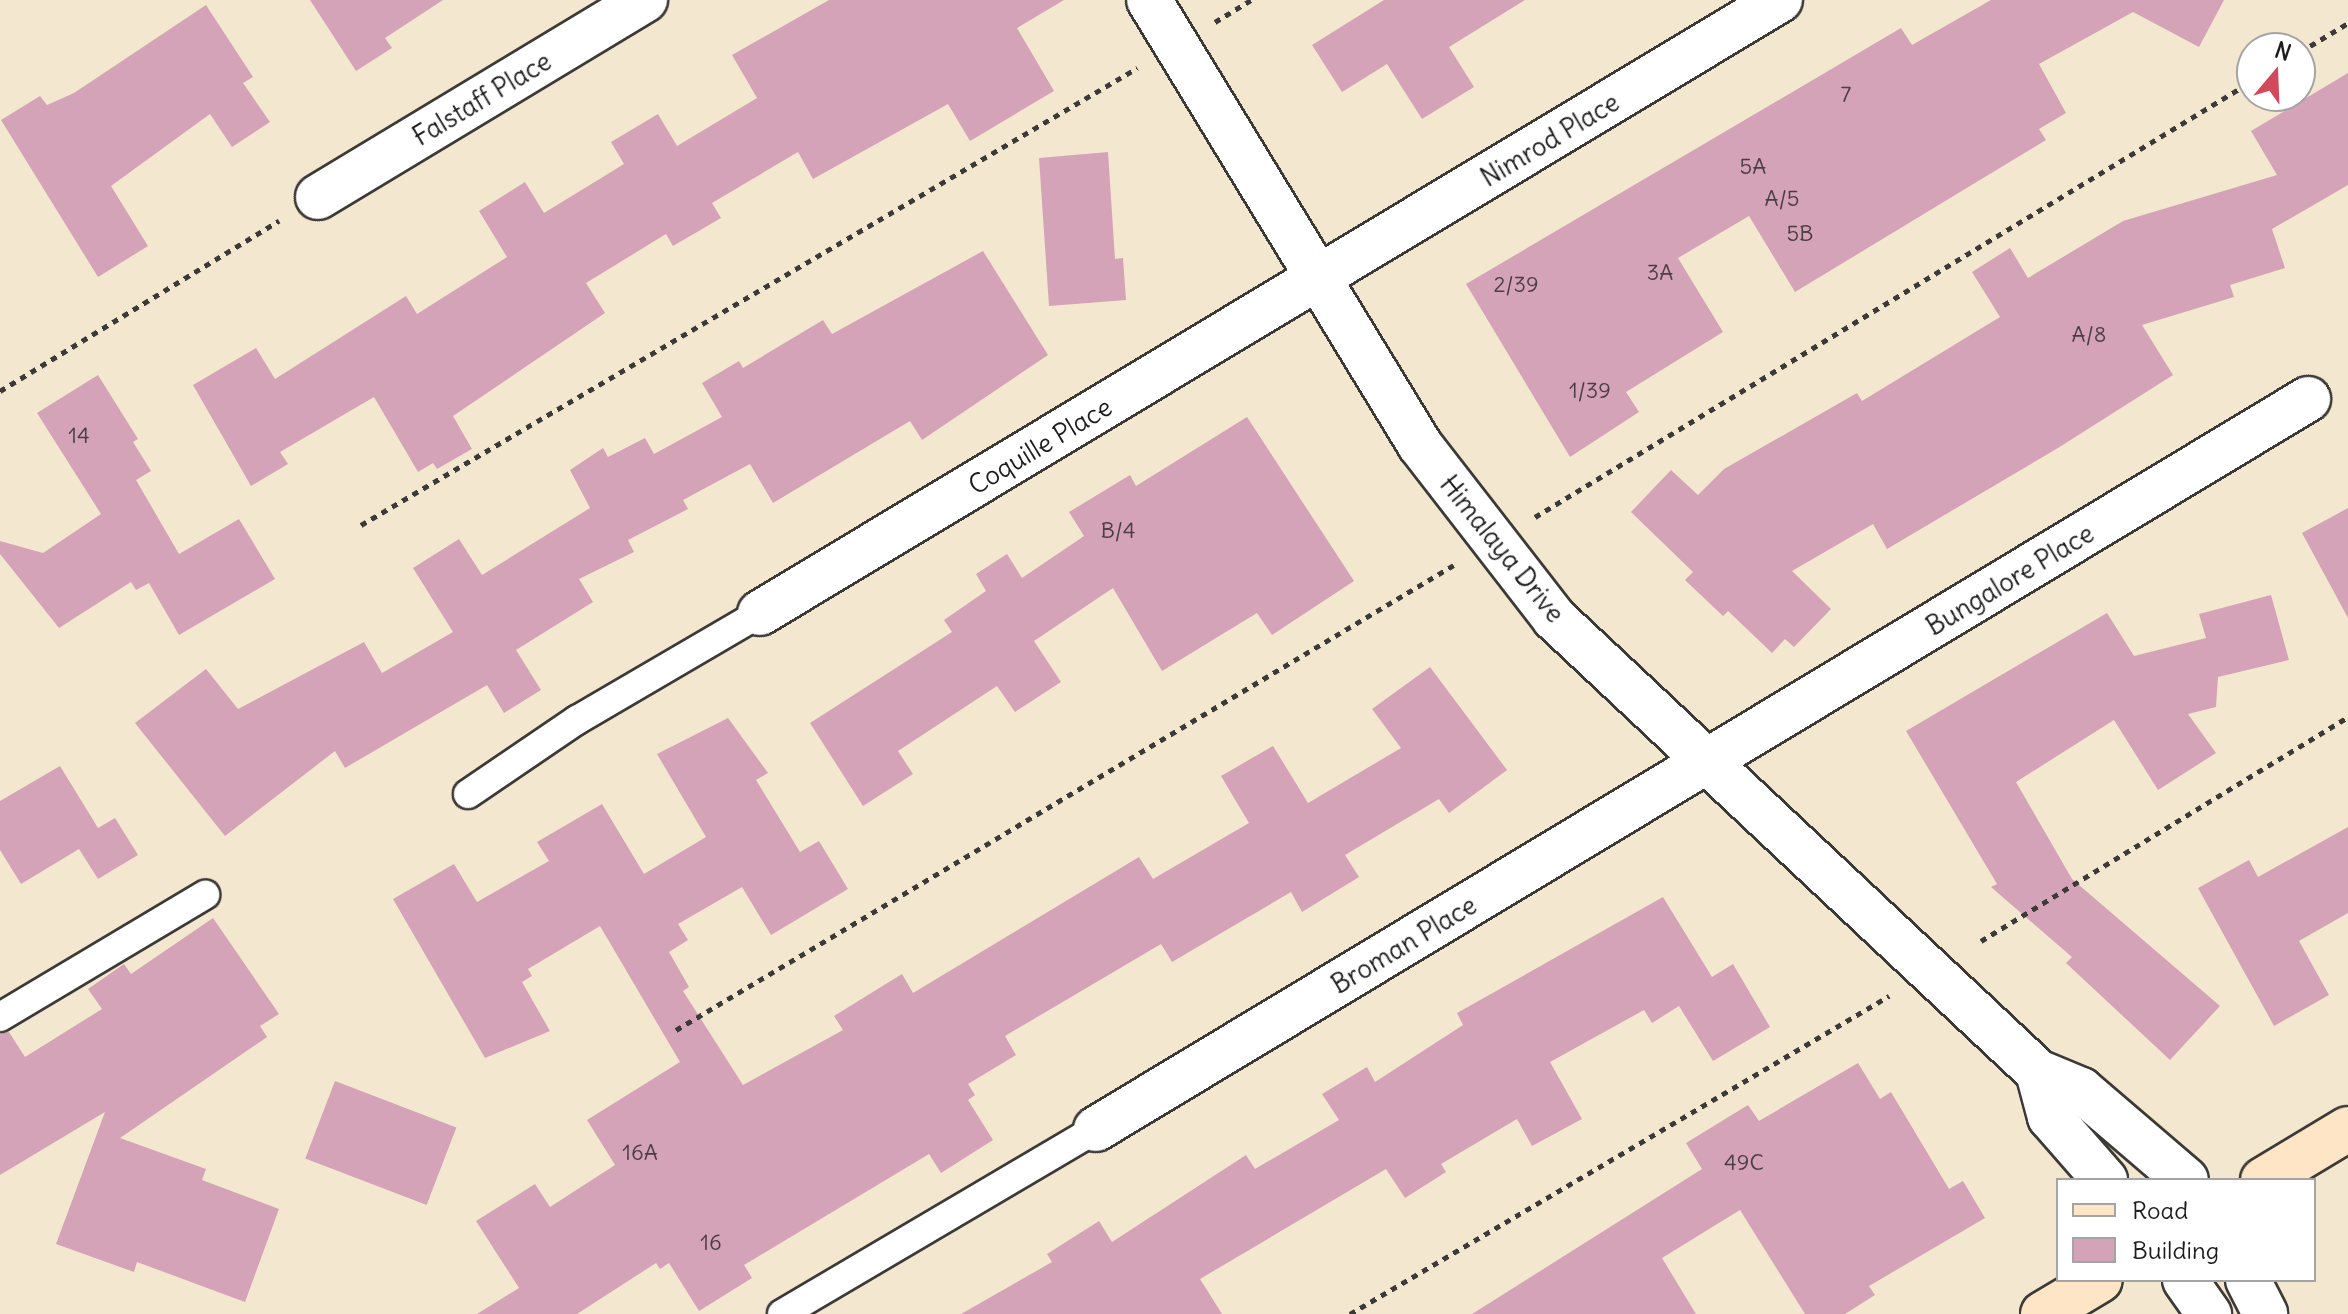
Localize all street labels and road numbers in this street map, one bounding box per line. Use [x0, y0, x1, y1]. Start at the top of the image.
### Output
street label: Falstaff Place [407, 46, 557, 152]
street label: Nimrod Place [1475, 86, 1625, 194]
street label: Coquille Place [963, 391, 1117, 501]
street label: Himalaya Drive [1433, 469, 1571, 629]
street label: Bungalore Place [1921, 518, 2099, 642]
street label: Broman Place [1326, 889, 1482, 1001]

